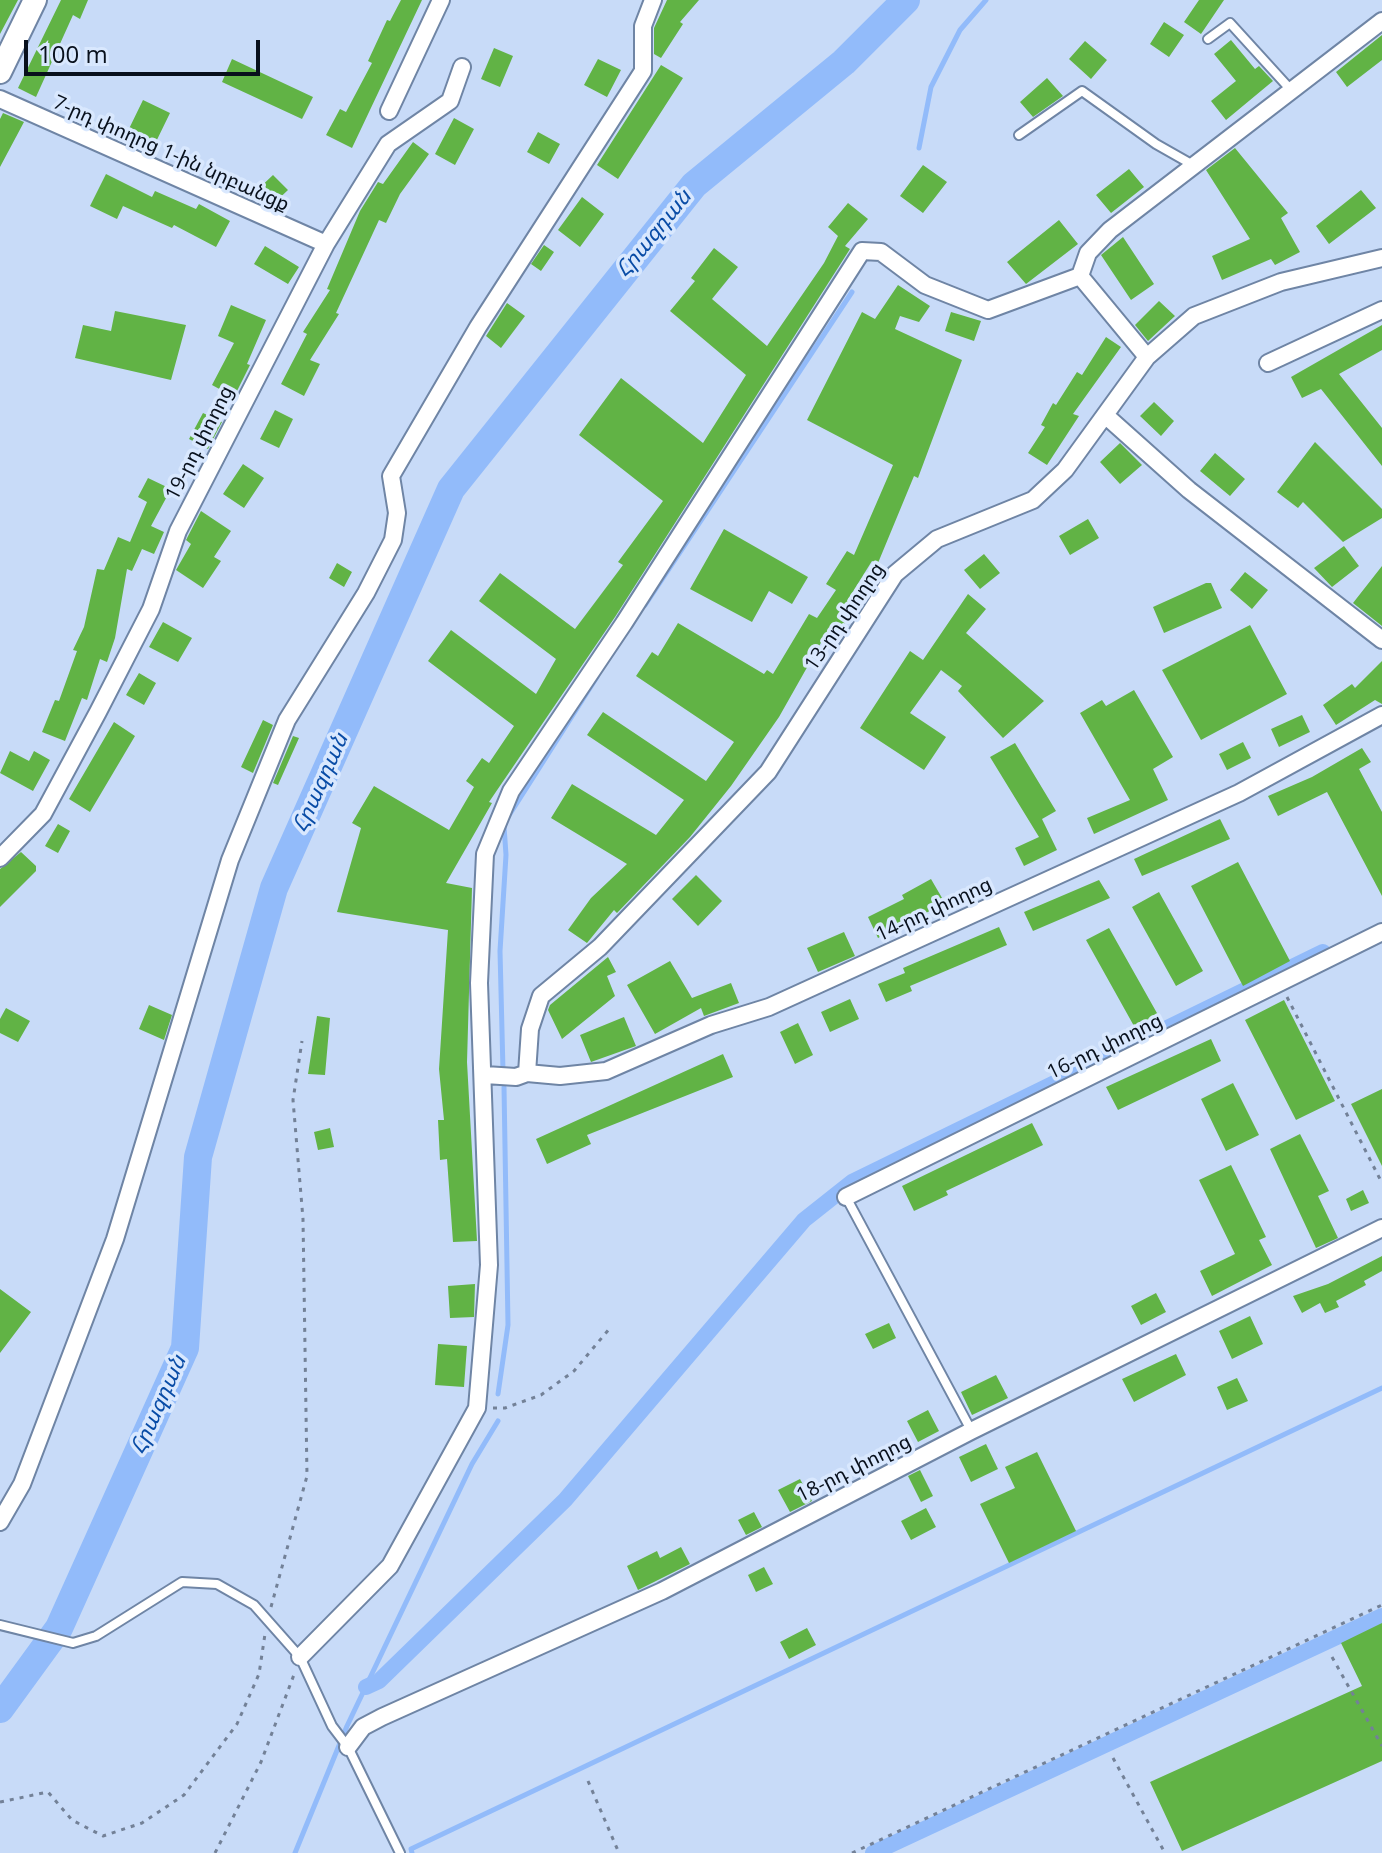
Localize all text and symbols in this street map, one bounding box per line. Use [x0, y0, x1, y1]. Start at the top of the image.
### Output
scale bar [28, 24, 264, 74]
text: 100 m [38, 37, 108, 70]
street label: 7-րդ փողոց 1-ին նրբանցք [49, 91, 293, 217]
water label: Հրազդան [611, 185, 697, 283]
street label: 19-րդ փողոց [161, 382, 239, 504]
street label: 13-րդ փողոց [800, 558, 890, 676]
water label: Հրազդան [288, 730, 354, 836]
street label: 14-րդ փողոց [872, 873, 996, 947]
street label: 16-րդ փողոց [1043, 1009, 1167, 1085]
water label: Հրազդան [126, 1352, 192, 1458]
street label: 18-րդ փողոց [793, 1430, 915, 1508]

